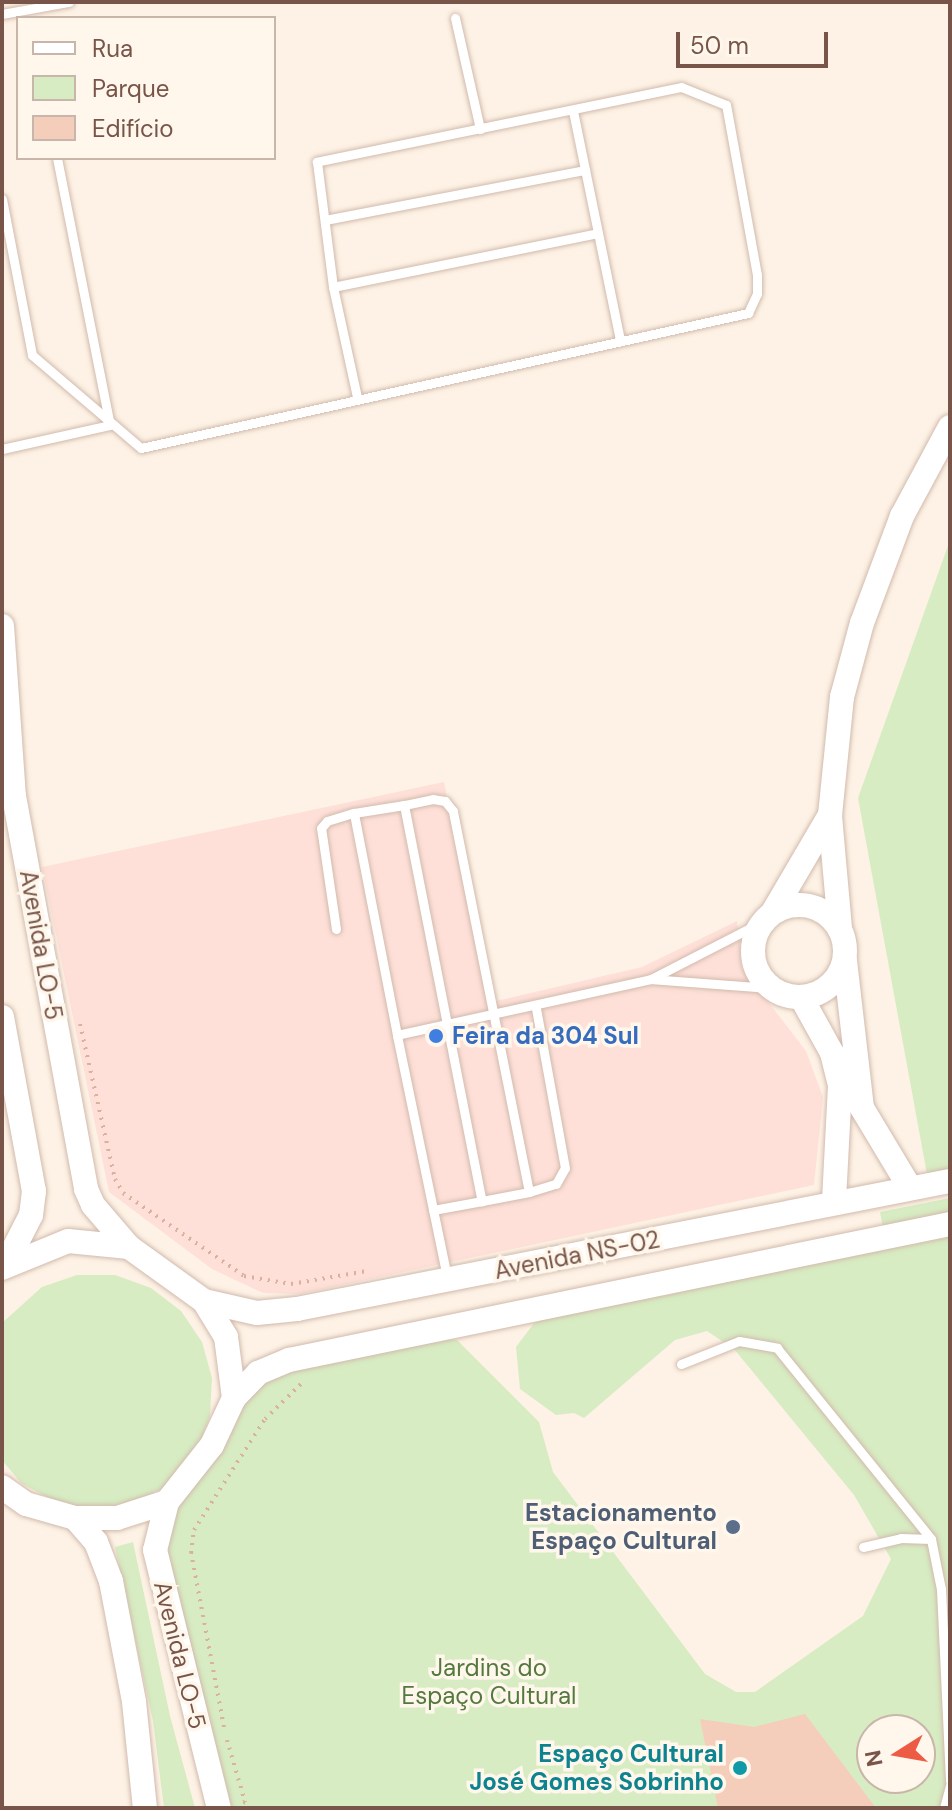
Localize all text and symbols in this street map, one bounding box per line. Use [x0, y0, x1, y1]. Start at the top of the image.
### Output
legend [16, 16, 276, 160]
scale bar [680, 16, 832, 66]
text: 50 m [690, 30, 749, 61]
text: Rua [92, 33, 133, 64]
text: Parque [92, 73, 169, 104]
text: Edifício [92, 113, 174, 144]
street label: Avenida LO-5 [14, 868, 68, 1022]
place label: Feira da 304 Sul [452, 1022, 639, 1050]
marker: Feira da 304 Sul [427, 1027, 445, 1045]
street label: Avenida NS-02 [492, 1225, 662, 1285]
place label: Estacionamento Espaço Cultural [525, 1499, 717, 1555]
marker: Estacionamento Espaço Cultural [724, 1518, 742, 1536]
street label: Avenida LO-5 [148, 1578, 212, 1732]
park label: Jardins do Espaço Cultural [402, 1654, 576, 1710]
north arrow [856, 1714, 936, 1794]
place label: Espaço Cultural José Gomes Sobrinho [469, 1740, 724, 1796]
text: N [858, 1748, 890, 1769]
marker: Espaço Cultural José Gomes Sobrinho [731, 1759, 749, 1777]

